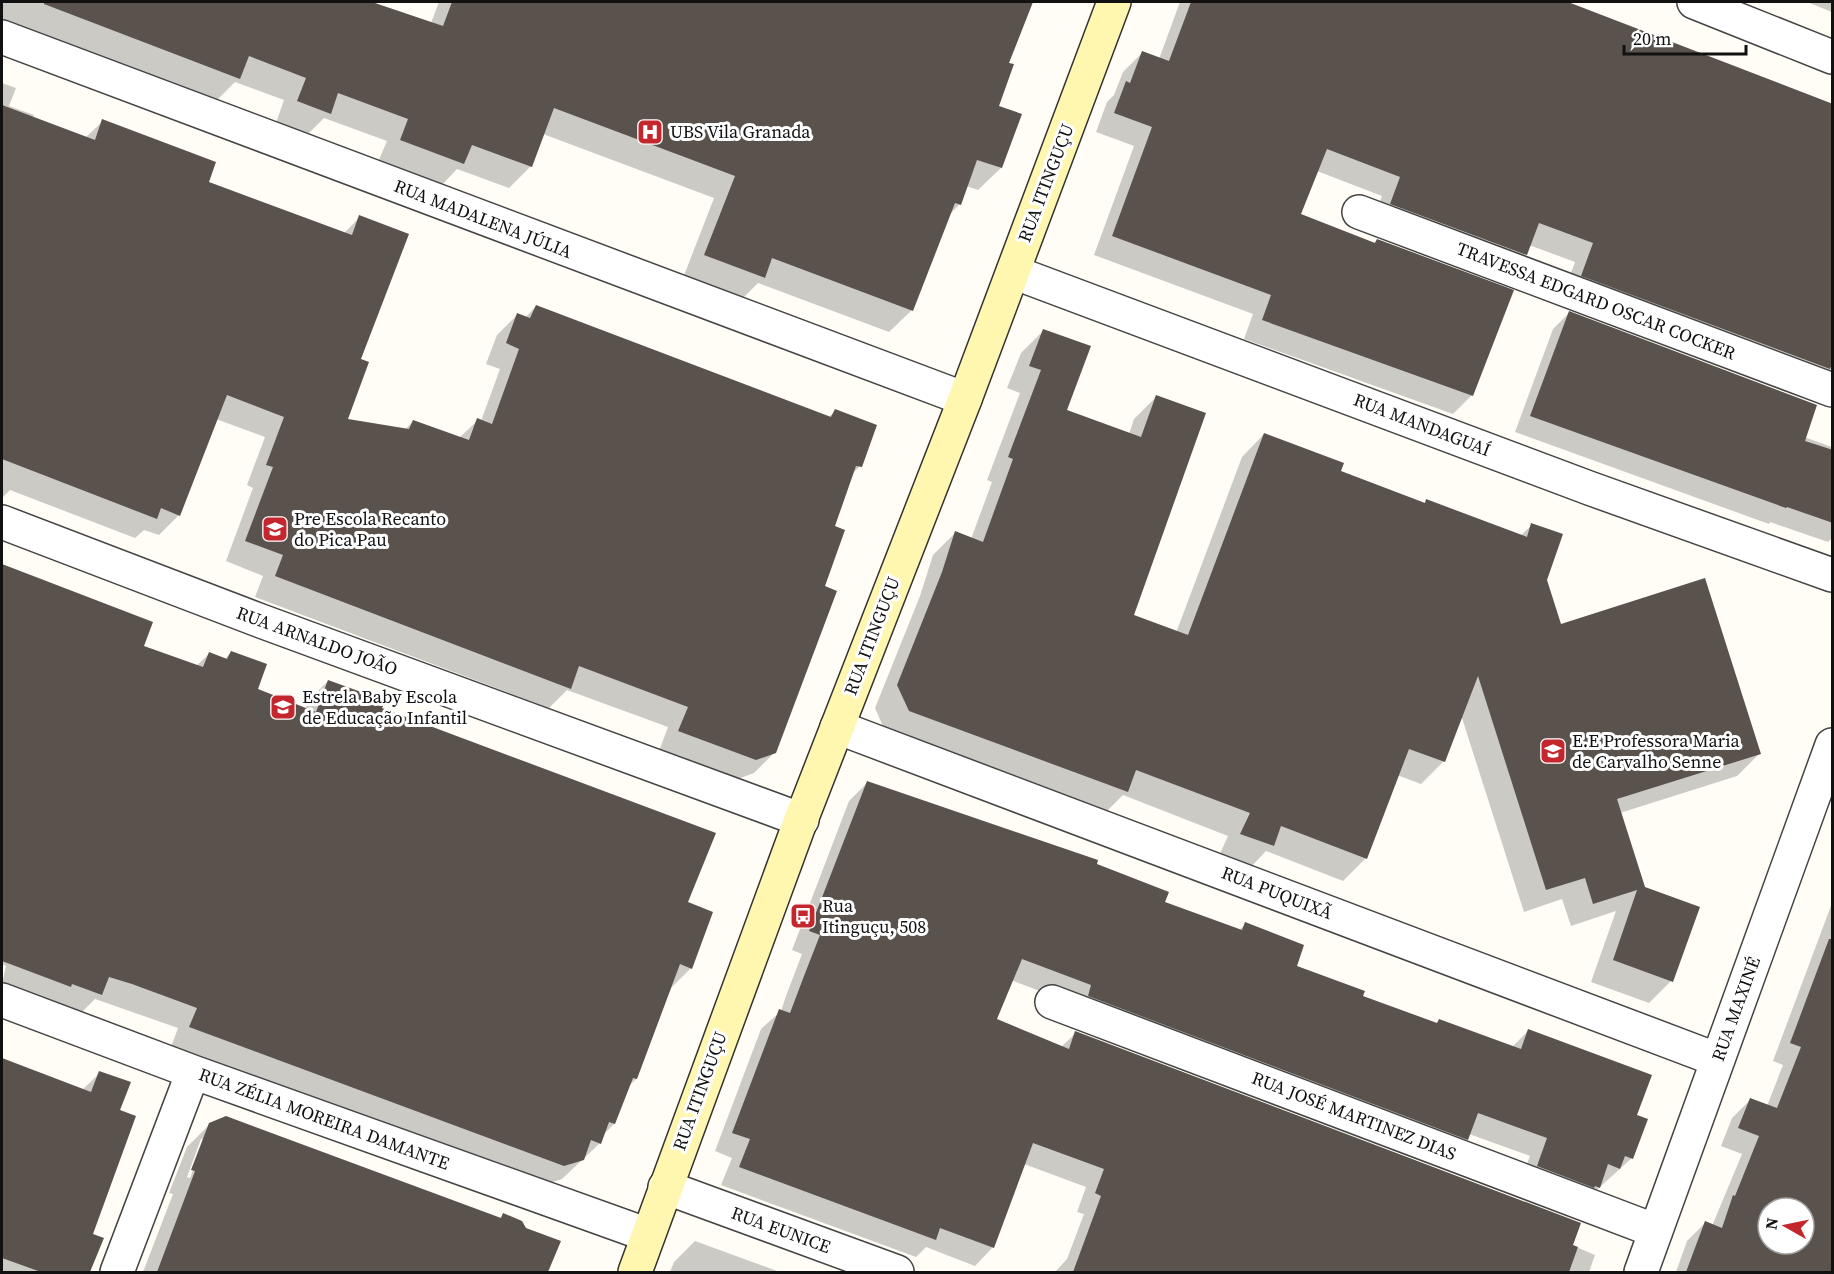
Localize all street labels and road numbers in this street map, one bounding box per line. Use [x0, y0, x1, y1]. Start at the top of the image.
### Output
street label: RUA ITINGUÇU [1011, 120, 1080, 246]
street label: RUA MADALENA JÚLIA [391, 173, 576, 264]
street label: TRAVESSA EDGARD OSCAR COCKER [1453, 236, 1740, 366]
street label: RUA MANDAGUAÍ [1350, 387, 1494, 462]
street label: RUA ITINGUÇU [837, 573, 906, 699]
street label: RUA ARNALDO JOÃO [233, 600, 401, 681]
street label: RUA PUQUIXÃ [1218, 860, 1336, 925]
street label: RUA MAXINÉ [1705, 953, 1766, 1065]
street label: RUA ITINGUÇU [666, 1028, 733, 1154]
street label: RUA ZÉLIA MOREIRA DAMANTE [195, 1062, 453, 1176]
street label: RUA JOSÉ MARTINEZ DIAS [1248, 1065, 1460, 1166]
street label: RUA EUNICE [728, 1200, 834, 1259]

